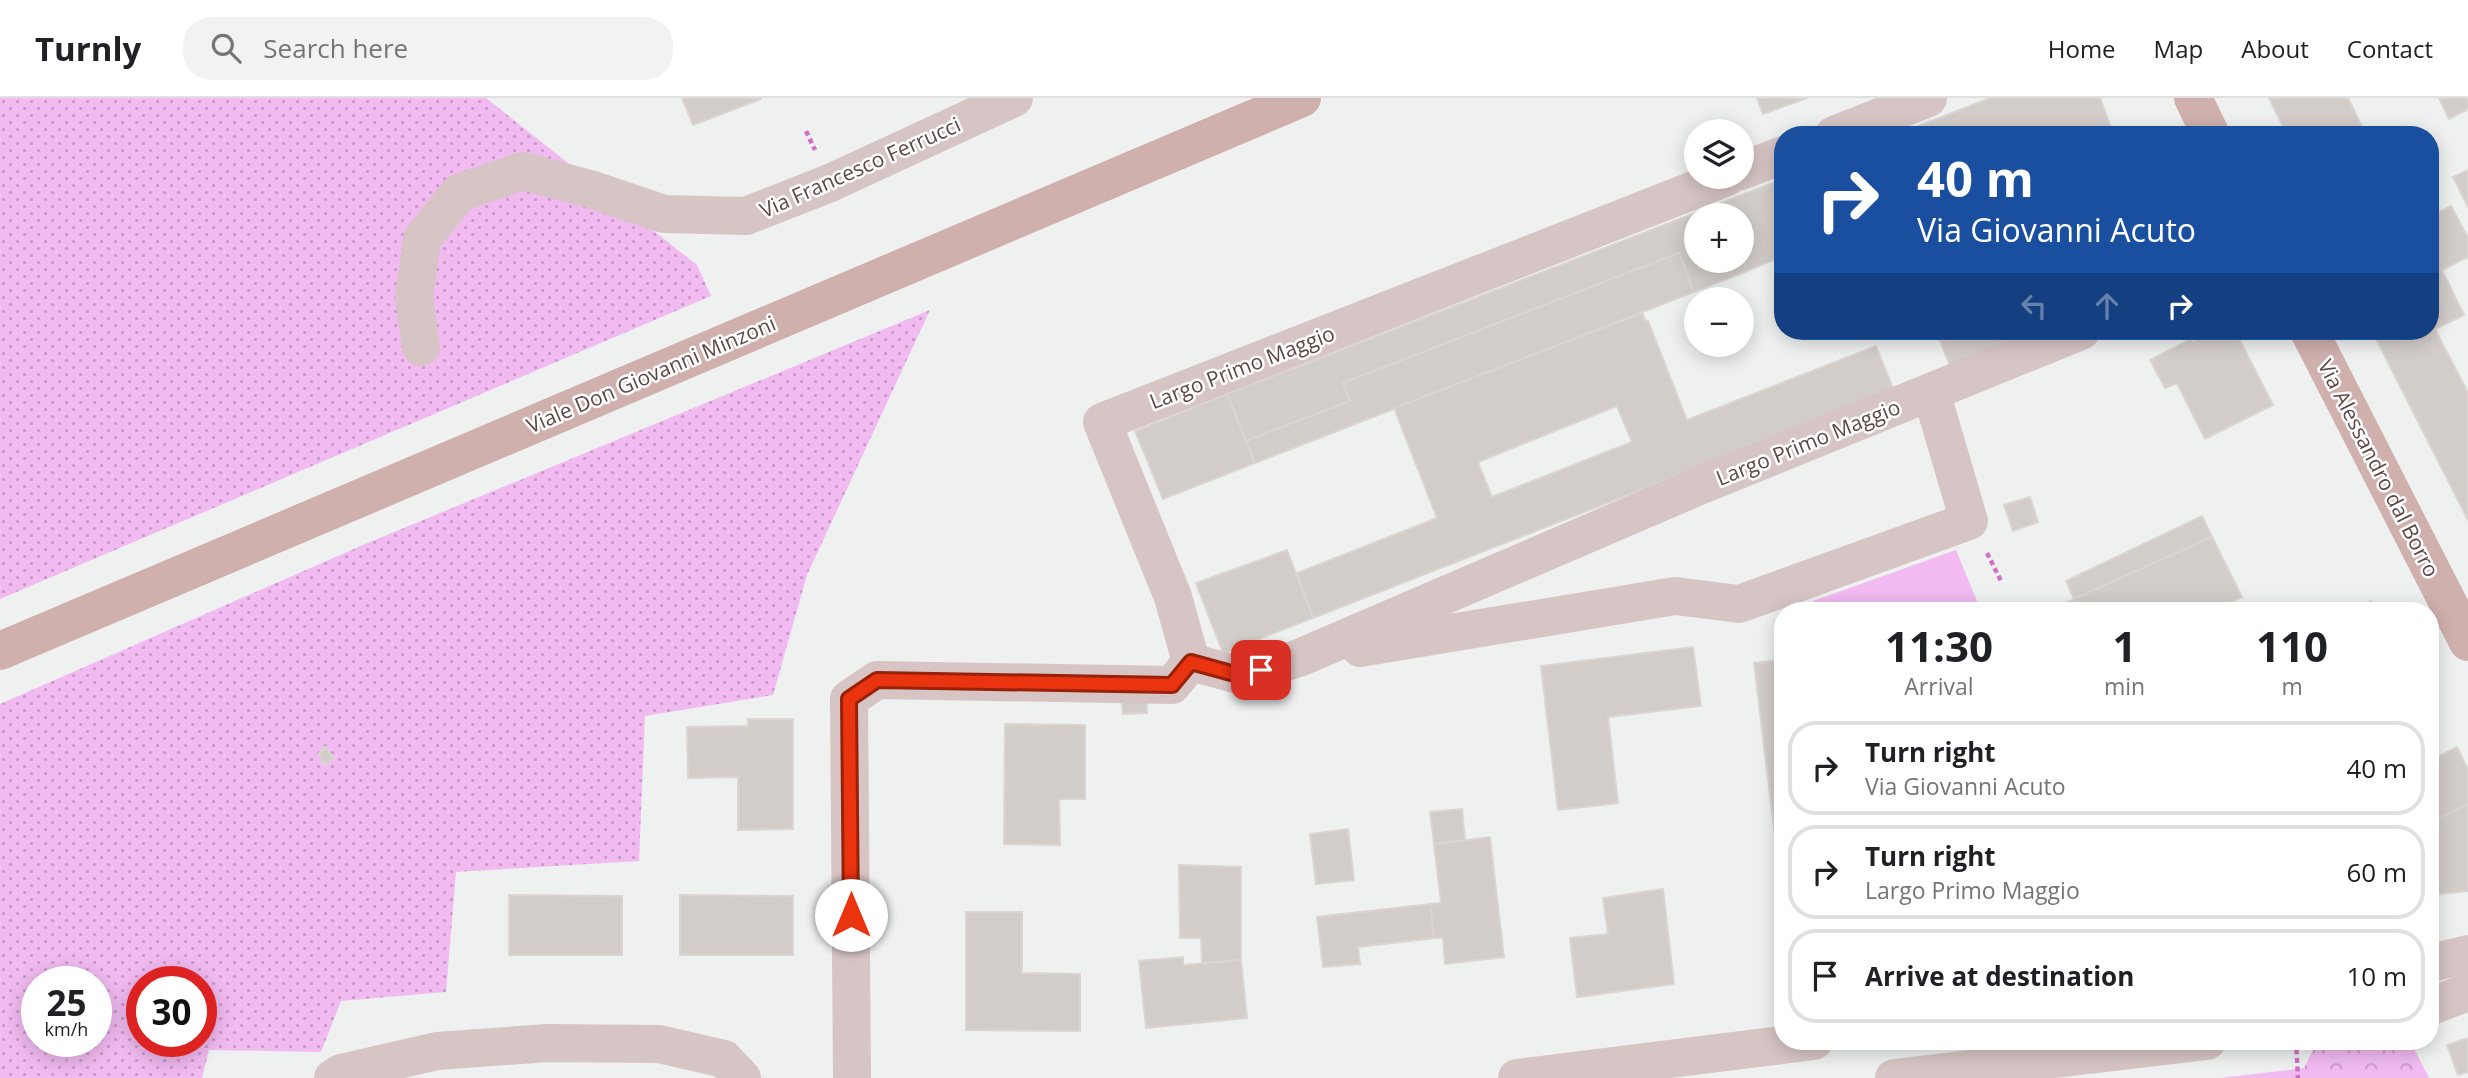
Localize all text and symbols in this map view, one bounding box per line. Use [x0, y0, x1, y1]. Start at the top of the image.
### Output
search box [183, 17, 673, 80]
text: Turnly [35, 26, 141, 71]
icon: search [207, 29, 245, 67]
text: Search here [263, 30, 408, 66]
text: Home [2048, 32, 2116, 65]
text: Map [2154, 32, 2203, 65]
text: About [2241, 32, 2309, 65]
text: Contact [2347, 32, 2433, 65]
street label: Via Francesco Ferrucci [755, 110, 965, 224]
map controls [1684, 119, 1754, 357]
button: layers [1684, 119, 1754, 189]
text: 40 m [1917, 145, 2034, 211]
icon: right [1802, 154, 1893, 245]
button: + [1684, 203, 1754, 273]
text: Via Giovanni Acuto [1917, 208, 2196, 251]
button: − [1684, 287, 1754, 357]
icon: left [2015, 287, 2053, 325]
icon: ahead [2088, 287, 2126, 325]
icon: right [2161, 287, 2199, 325]
street label: Viale Don Giovanni Minzoni [522, 309, 780, 439]
street label: Largo Primo Maggio [1145, 319, 1339, 415]
street label: Via Alessandro dal Borro [2312, 354, 2446, 582]
street label: Largo Primo Maggio [1712, 392, 1904, 492]
text: 11:30 [1885, 617, 1993, 674]
text: 1 [2112, 617, 2137, 674]
text: 110 [2256, 617, 2328, 674]
pin [1231, 640, 1291, 700]
icon: arrive [1242, 651, 1280, 689]
text: Arrival [1904, 670, 1974, 702]
text: min [2104, 670, 2145, 702]
text: m [2281, 670, 2303, 702]
text: Turn right [1865, 734, 1996, 770]
icon: right [1806, 749, 1844, 787]
text: 40 m [2346, 750, 2407, 786]
text: Via Giovanni Acuto [1865, 770, 2066, 802]
text: Turn right [1865, 838, 1996, 874]
icon: right [1806, 853, 1844, 891]
text: 60 m [2346, 854, 2407, 890]
text: Largo Primo Maggio [1865, 874, 2080, 906]
position arrow [814, 878, 888, 952]
icon: arrive [1806, 957, 1844, 995]
text: Arrive at destination [1865, 958, 2134, 994]
text: 10 m [2346, 958, 2407, 994]
speed limit sign: 30 [126, 966, 217, 1057]
text: 25 [46, 979, 87, 1026]
text: km/h [45, 1017, 88, 1041]

